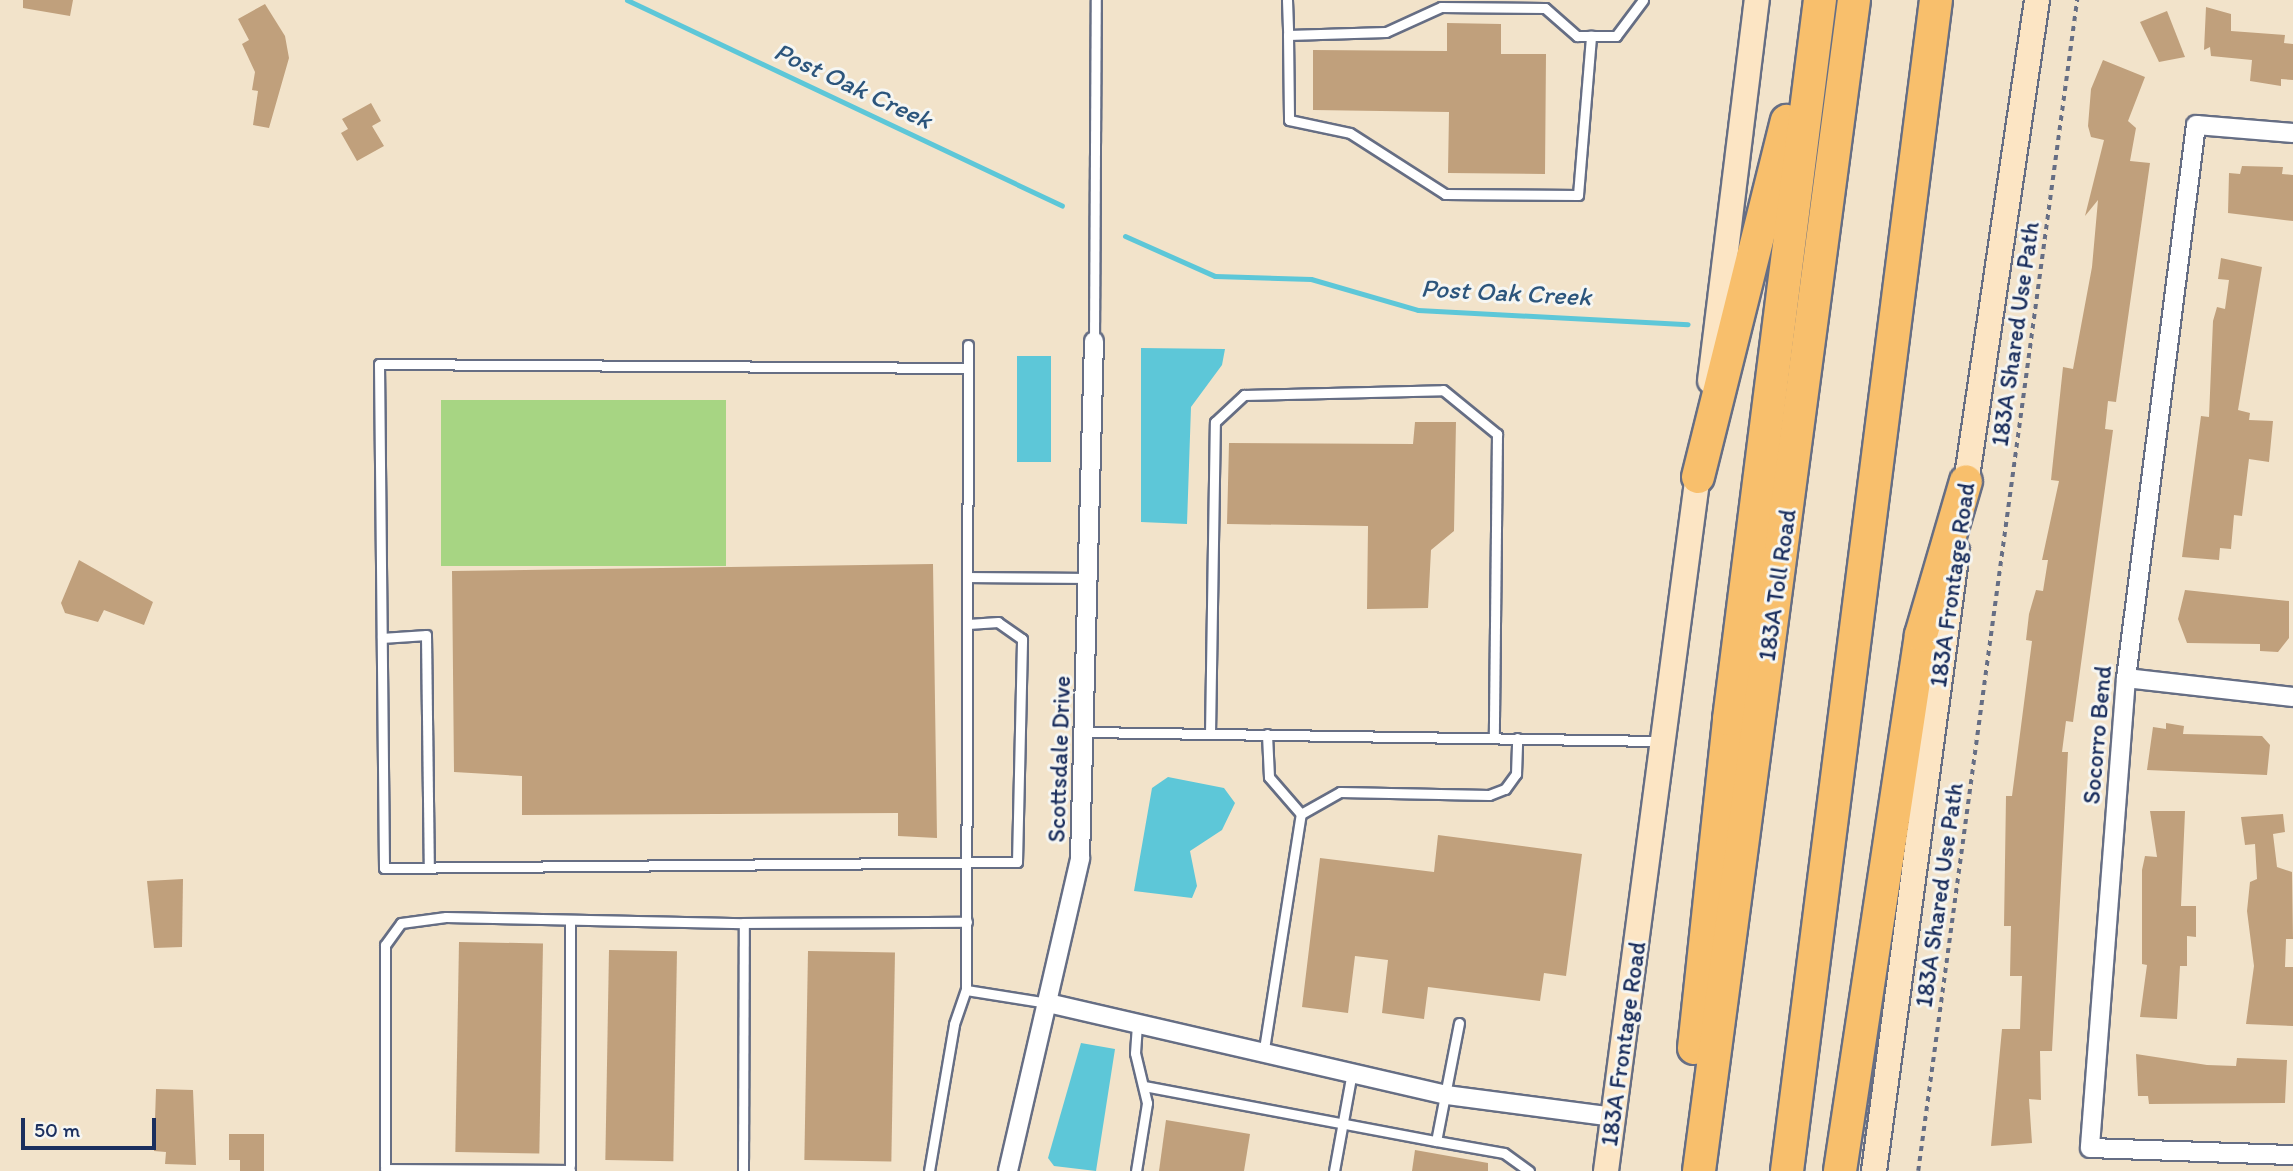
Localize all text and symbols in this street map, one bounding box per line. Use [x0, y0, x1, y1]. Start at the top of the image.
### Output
water label: Post Oak Creek [769, 36, 937, 136]
street label: 183A Shared Use Path [1985, 220, 2045, 448]
water label: Post Oak Creek [1420, 273, 1592, 313]
street label: 183A Frontage Road [1923, 481, 1981, 689]
street label: 183A Toll Road [1752, 508, 1802, 662]
street label: Socorro Bend [2077, 665, 2117, 805]
street label: Scottsdale Drive [1042, 675, 1076, 843]
street label: 183A Shared Use Path [1909, 781, 1969, 1009]
street label: 183A Frontage Road [1594, 940, 1652, 1148]
scale bar [24, 1104, 159, 1148]
text: 50 m [34, 1117, 80, 1142]

